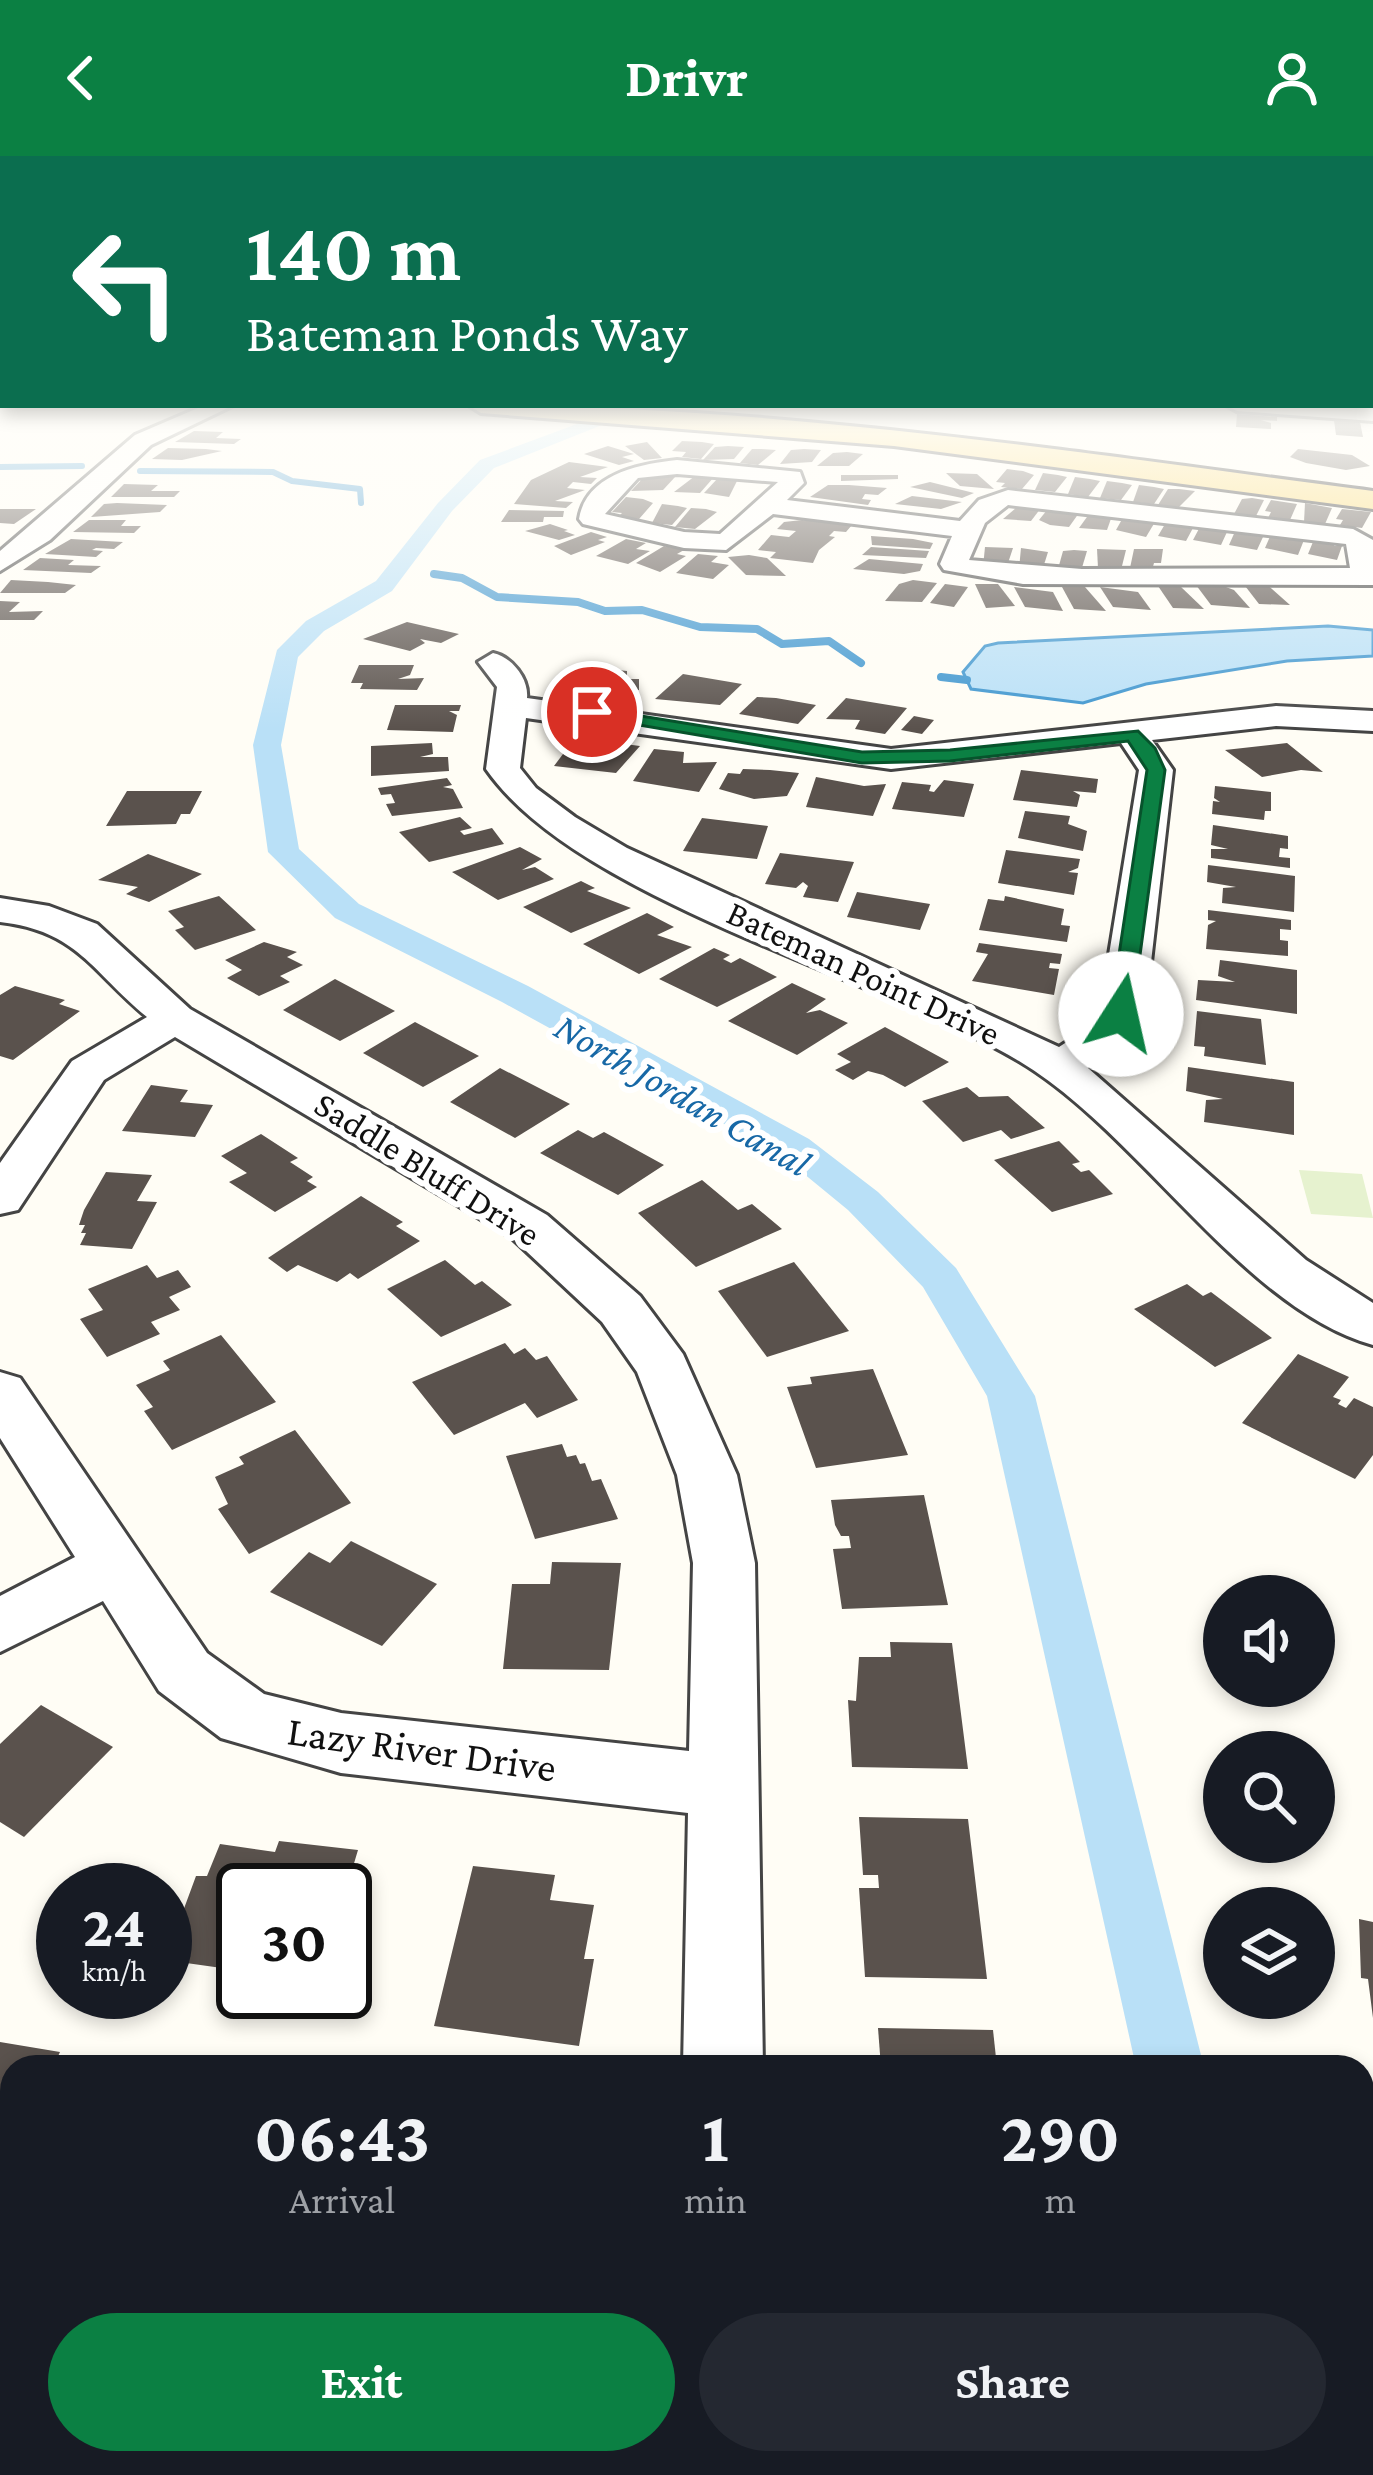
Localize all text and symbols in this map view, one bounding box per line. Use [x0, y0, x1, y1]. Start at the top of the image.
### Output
icon: back [48, 45, 114, 111]
icon: person [1259, 45, 1325, 111]
text: Drivr [625, 48, 748, 108]
icon: left [48, 204, 204, 360]
text: 140 m [246, 205, 461, 298]
text: Bateman Ponds Way [246, 303, 688, 363]
pin [541, 661, 643, 763]
icon: arrive [559, 679, 625, 745]
street label: Bateman Point Drive [721, 892, 1006, 1054]
position arrow [1058, 951, 1184, 1077]
water label: North Jordan Canal [548, 1004, 819, 1185]
street label: Saddle Bluff Drive [307, 1084, 547, 1254]
map controls [1203, 1575, 1335, 2019]
button: sound [1203, 1575, 1335, 1707]
street label: Lazy River Drive [284, 1706, 559, 1791]
button: search [1203, 1731, 1335, 1863]
speed limit sign: 30 [216, 1863, 372, 2019]
button: layers [1203, 1887, 1335, 2019]
text: 24 [83, 1892, 145, 1959]
text: km/h [82, 1954, 146, 1987]
text: 06:43 [254, 2096, 430, 2176]
text: 1 [702, 2096, 729, 2176]
text: 290 [1001, 2096, 1120, 2176]
text: Arrival [289, 2178, 395, 2221]
text: min [684, 2178, 747, 2221]
text: m [1045, 2178, 1076, 2221]
button: Exit [48, 2313, 675, 2451]
button: Share [699, 2313, 1326, 2451]

